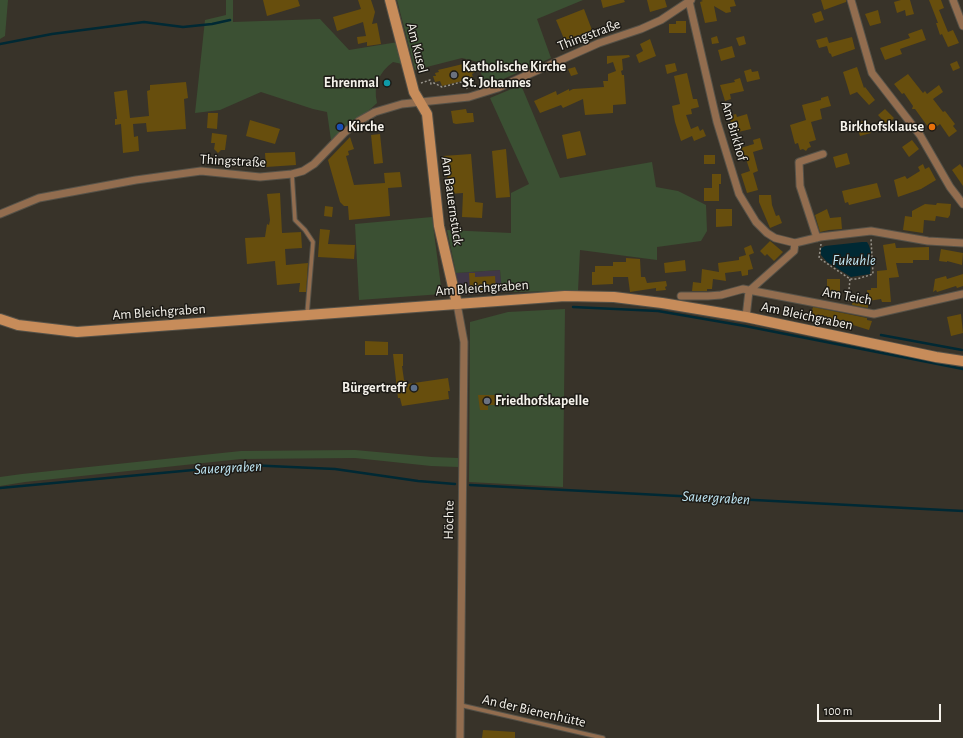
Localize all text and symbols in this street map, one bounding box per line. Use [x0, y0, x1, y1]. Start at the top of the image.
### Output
street label: Thingstraße [555, 15, 623, 55]
street label: Am Kusel [403, 21, 431, 75]
place label: Katholische Kirche St. Johannes [462, 59, 566, 92]
marker: Katholische Kirche St. Johannes [449, 70, 459, 80]
place label: Ehrenmal [324, 75, 379, 91]
marker: Ehrenmal [382, 78, 392, 88]
street label: Am Birkhof [717, 99, 751, 163]
place label: Kirche [348, 119, 384, 135]
place label: Birkhofsklause [840, 119, 924, 135]
marker: Kirche [335, 122, 345, 132]
marker: Birkhofsklause [927, 122, 937, 132]
street label: Thingstraße [200, 151, 266, 171]
street label: Am Bauernstück [437, 156, 467, 246]
water label: Fukuhle [832, 251, 876, 269]
street label: Am Bleichgraben [435, 276, 529, 300]
street label: Am Teich [821, 283, 873, 309]
street label: Am Bleichgraben [760, 298, 854, 334]
street label: Am Bleichgraben [112, 300, 206, 324]
place label: Bürgertreff [342, 380, 406, 396]
marker: Bürgertreff [409, 383, 419, 393]
place label: Friedhofskapelle [495, 393, 589, 409]
marker: Friedhofskapelle [482, 396, 492, 406]
water label: Sauergraben [194, 457, 262, 479]
water label: Sauergraben [682, 487, 750, 509]
street label: Höchte [440, 500, 458, 540]
street label: An der Bienenhütte [481, 691, 587, 731]
scale bar [819, 696, 943, 722]
text: 100 m [824, 705, 852, 717]

